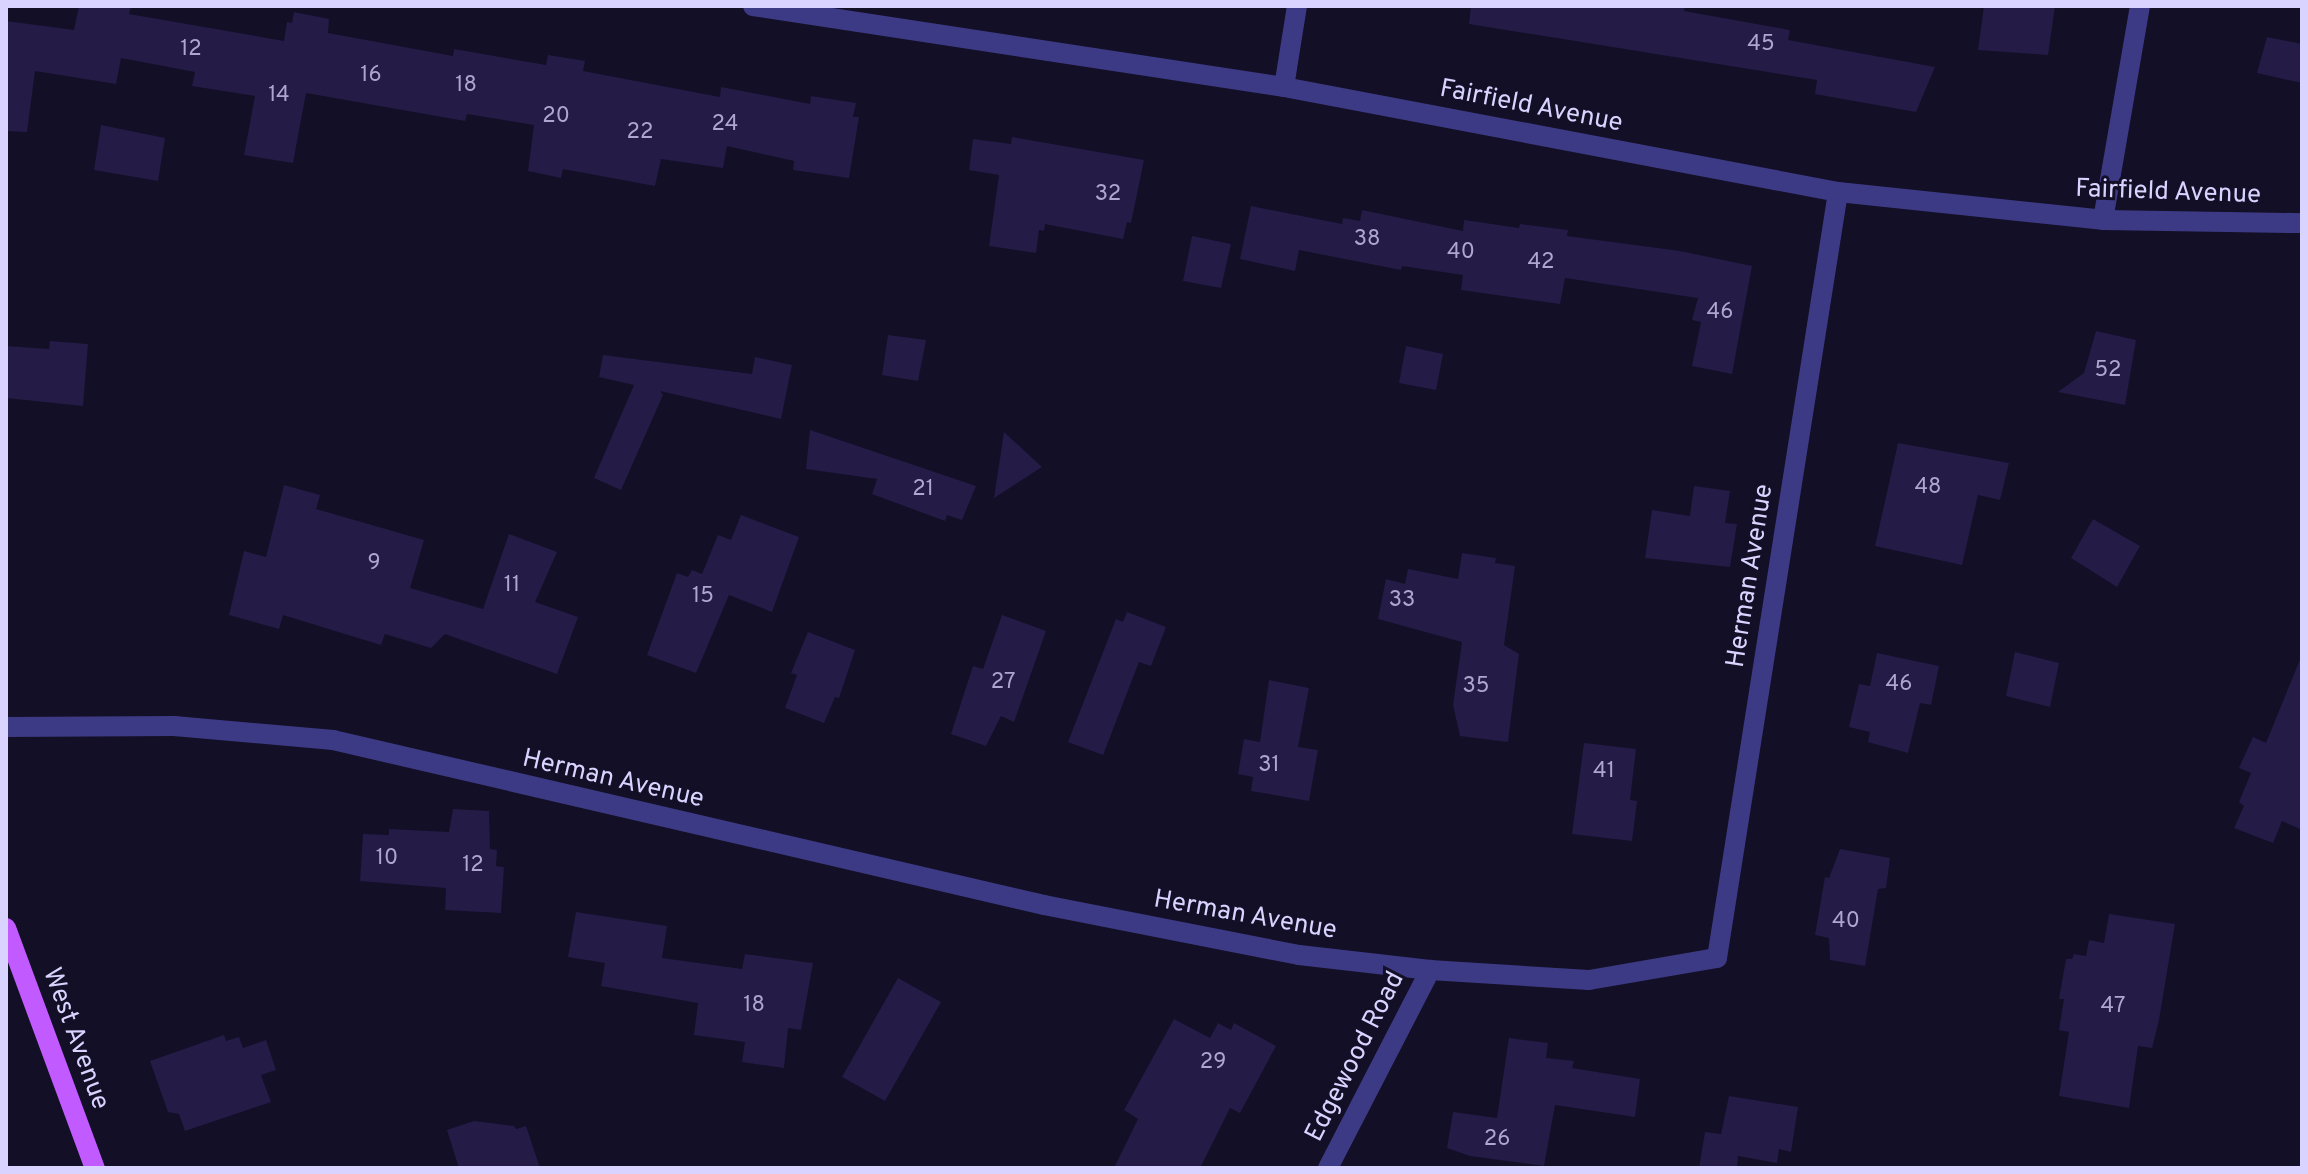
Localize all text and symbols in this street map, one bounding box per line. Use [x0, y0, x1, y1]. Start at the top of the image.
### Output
house number: 45 [1747, 32, 1775, 58]
house number: 12 [180, 37, 202, 63]
house number: 16 [360, 63, 382, 89]
house number: 18 [455, 73, 477, 99]
street label: Fairfield Avenue [1436, 74, 1626, 140]
house number: 14 [268, 83, 290, 109]
house number: 20 [542, 104, 570, 130]
house number: 24 [712, 112, 738, 138]
house number: 22 [627, 120, 653, 146]
street label: Fairfield Avenue [2074, 174, 2262, 212]
house number: 32 [1095, 182, 1121, 208]
house number: 38 [1354, 227, 1380, 253]
house number: 40 [1447, 240, 1475, 266]
house number: 42 [1527, 250, 1555, 276]
house number: 46 [1707, 300, 1733, 326]
house number: 52 [2094, 358, 2122, 384]
house number: 48 [1914, 475, 1942, 501]
house number: 21 [912, 477, 934, 503]
street label: Herman Avenue [1721, 482, 1781, 670]
house number: 9 [367, 551, 381, 577]
house number: 11 [504, 573, 520, 599]
house number: 15 [692, 584, 714, 610]
house number: 33 [1389, 588, 1415, 614]
house number: 27 [991, 670, 1015, 696]
house number: 46 [1886, 672, 1912, 698]
house number: 35 [1463, 674, 1489, 700]
street label: Herman Avenue [519, 744, 707, 816]
house number: 31 [1258, 753, 1280, 779]
house number: 41 [1593, 759, 1615, 785]
house number: 10 [376, 846, 398, 872]
house number: 12 [462, 853, 484, 879]
street label: Herman Avenue [1151, 884, 1339, 948]
house number: 40 [1832, 909, 1860, 935]
street label: West Avenue [35, 963, 115, 1115]
street label: Edgewood Road [1300, 967, 1412, 1147]
house number: 18 [743, 993, 765, 1019]
house number: 47 [2101, 994, 2125, 1020]
house number: 29 [1200, 1050, 1226, 1076]
house number: 26 [1484, 1127, 1510, 1153]

